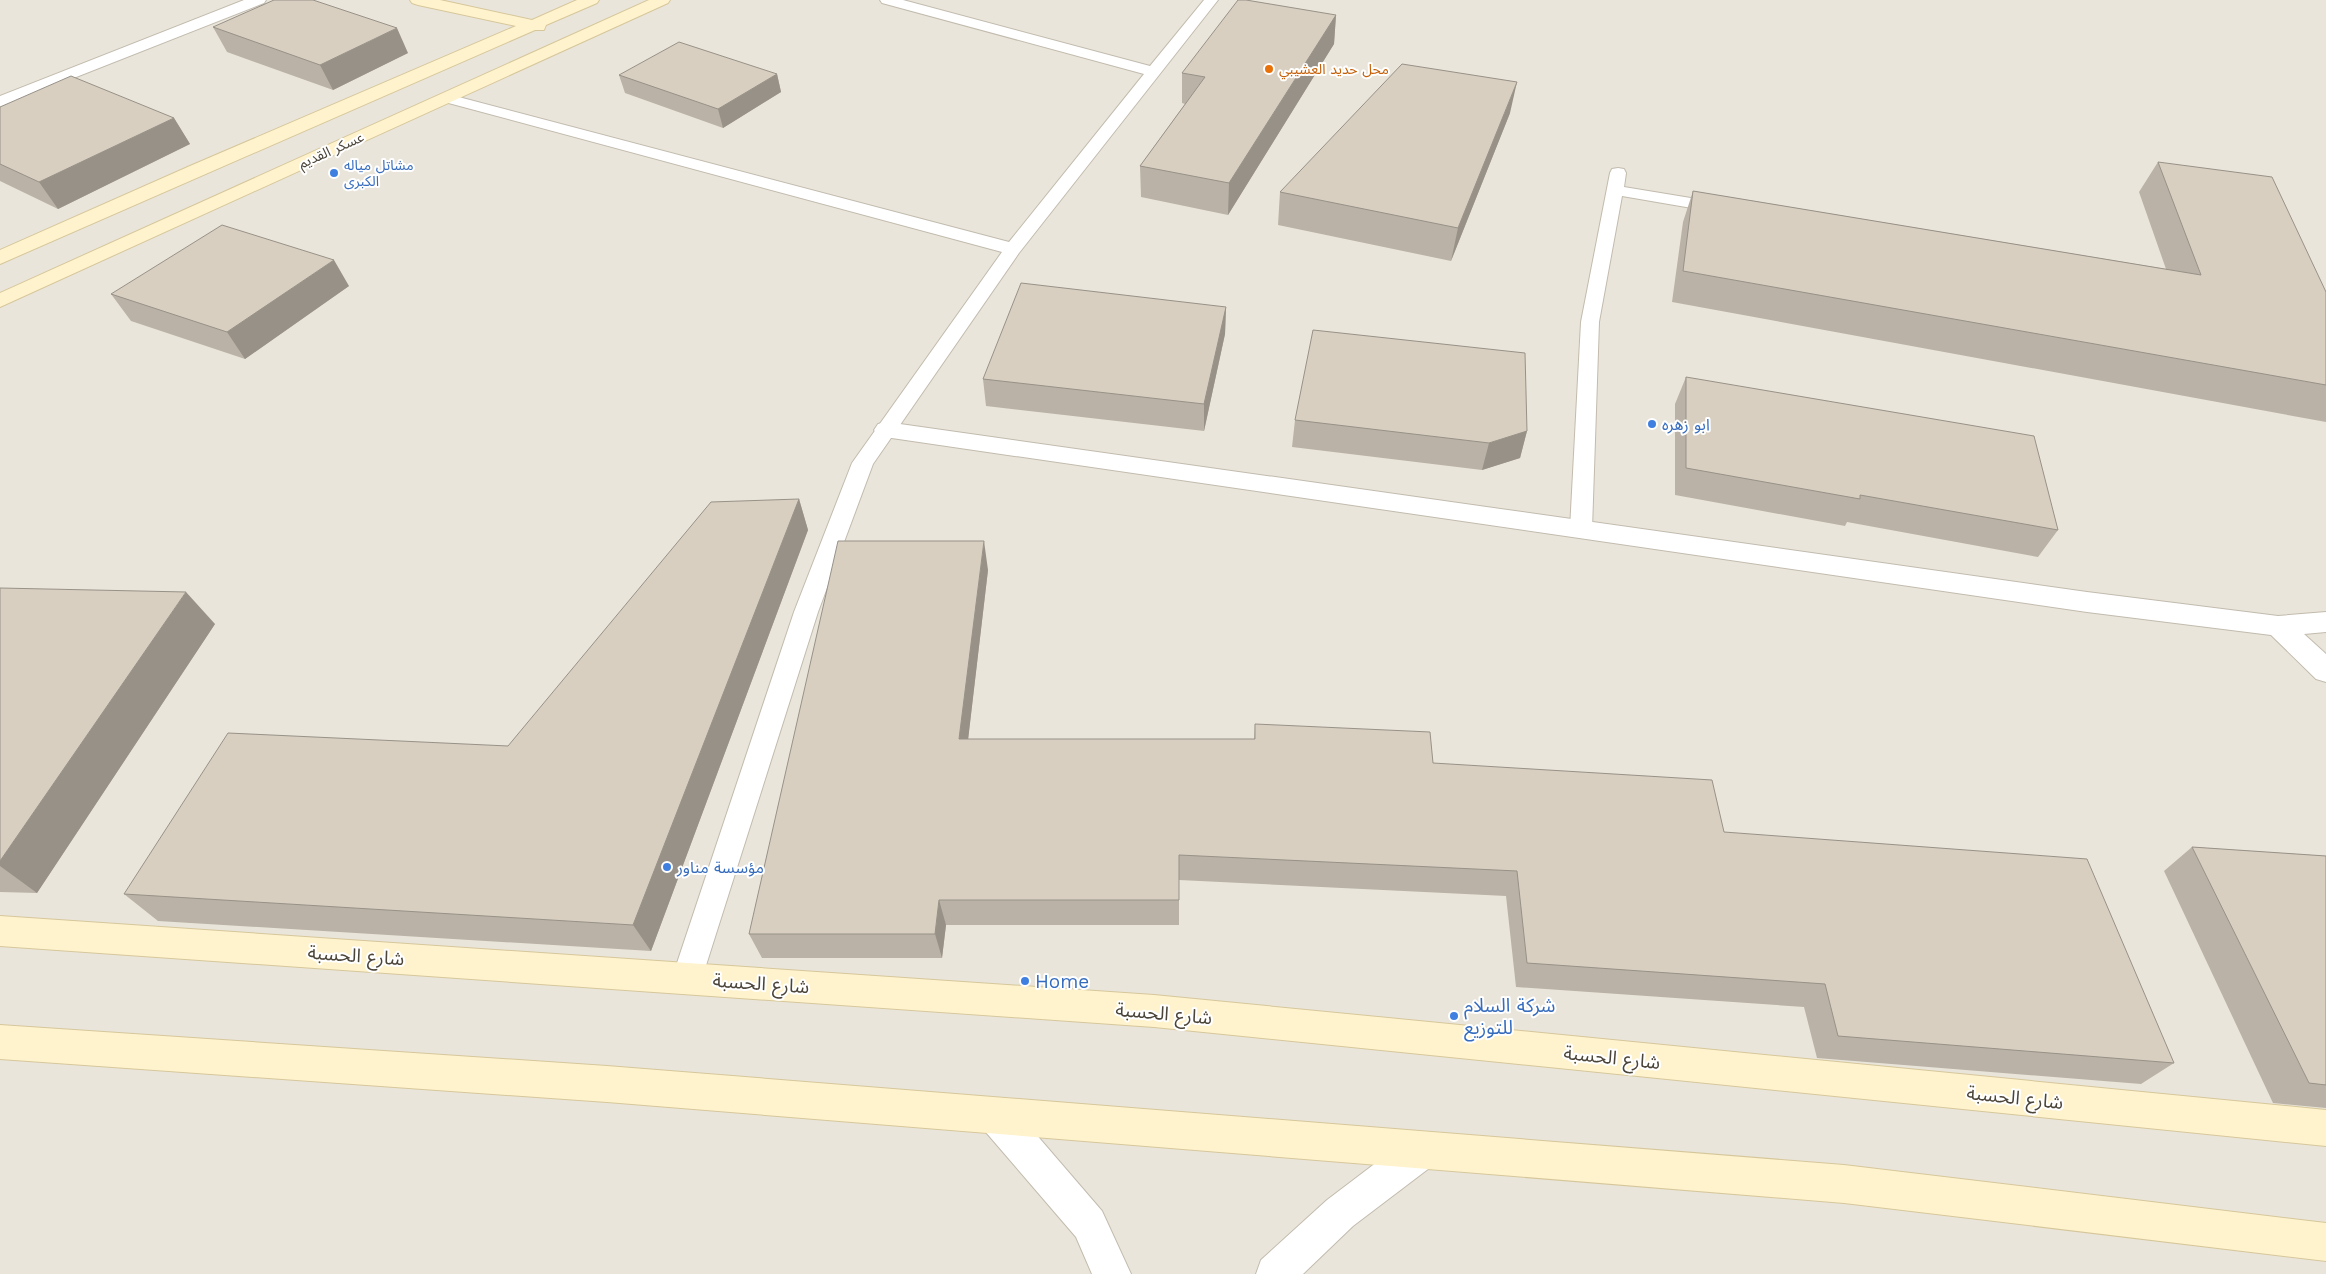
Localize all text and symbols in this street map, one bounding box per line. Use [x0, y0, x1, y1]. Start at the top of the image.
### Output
place label: محل حديد العشيبي [1279, 61, 1389, 80]
marker: محل حديد العشيبي [1263, 63, 1275, 75]
street label: عسكر القديم [296, 129, 367, 174]
place label: مشاتل مياله الكبرى [344, 157, 414, 190]
marker: مشاتل مياله الكبرى [328, 167, 340, 179]
place label: ابو زهره [1662, 415, 1710, 434]
marker: ابو زهره [1646, 418, 1658, 430]
place label: مؤسسة مناور [676, 858, 764, 877]
marker: مؤسسة مناور [661, 861, 673, 873]
street label: شارع الحسبة [307, 941, 405, 972]
street label: شارع الحسبة [712, 969, 810, 1000]
place label: Home [1035, 970, 1089, 993]
marker: Home [1019, 975, 1031, 987]
place label: شركة السلام للتوزيع [1464, 994, 1555, 1042]
street label: شارع الحسبة [1114, 998, 1213, 1031]
marker: شركة السلام للتوزيع [1448, 1010, 1460, 1022]
street label: شارع الحسبة [1562, 1041, 1661, 1076]
street label: شارع الحسبة [1965, 1081, 2064, 1116]

